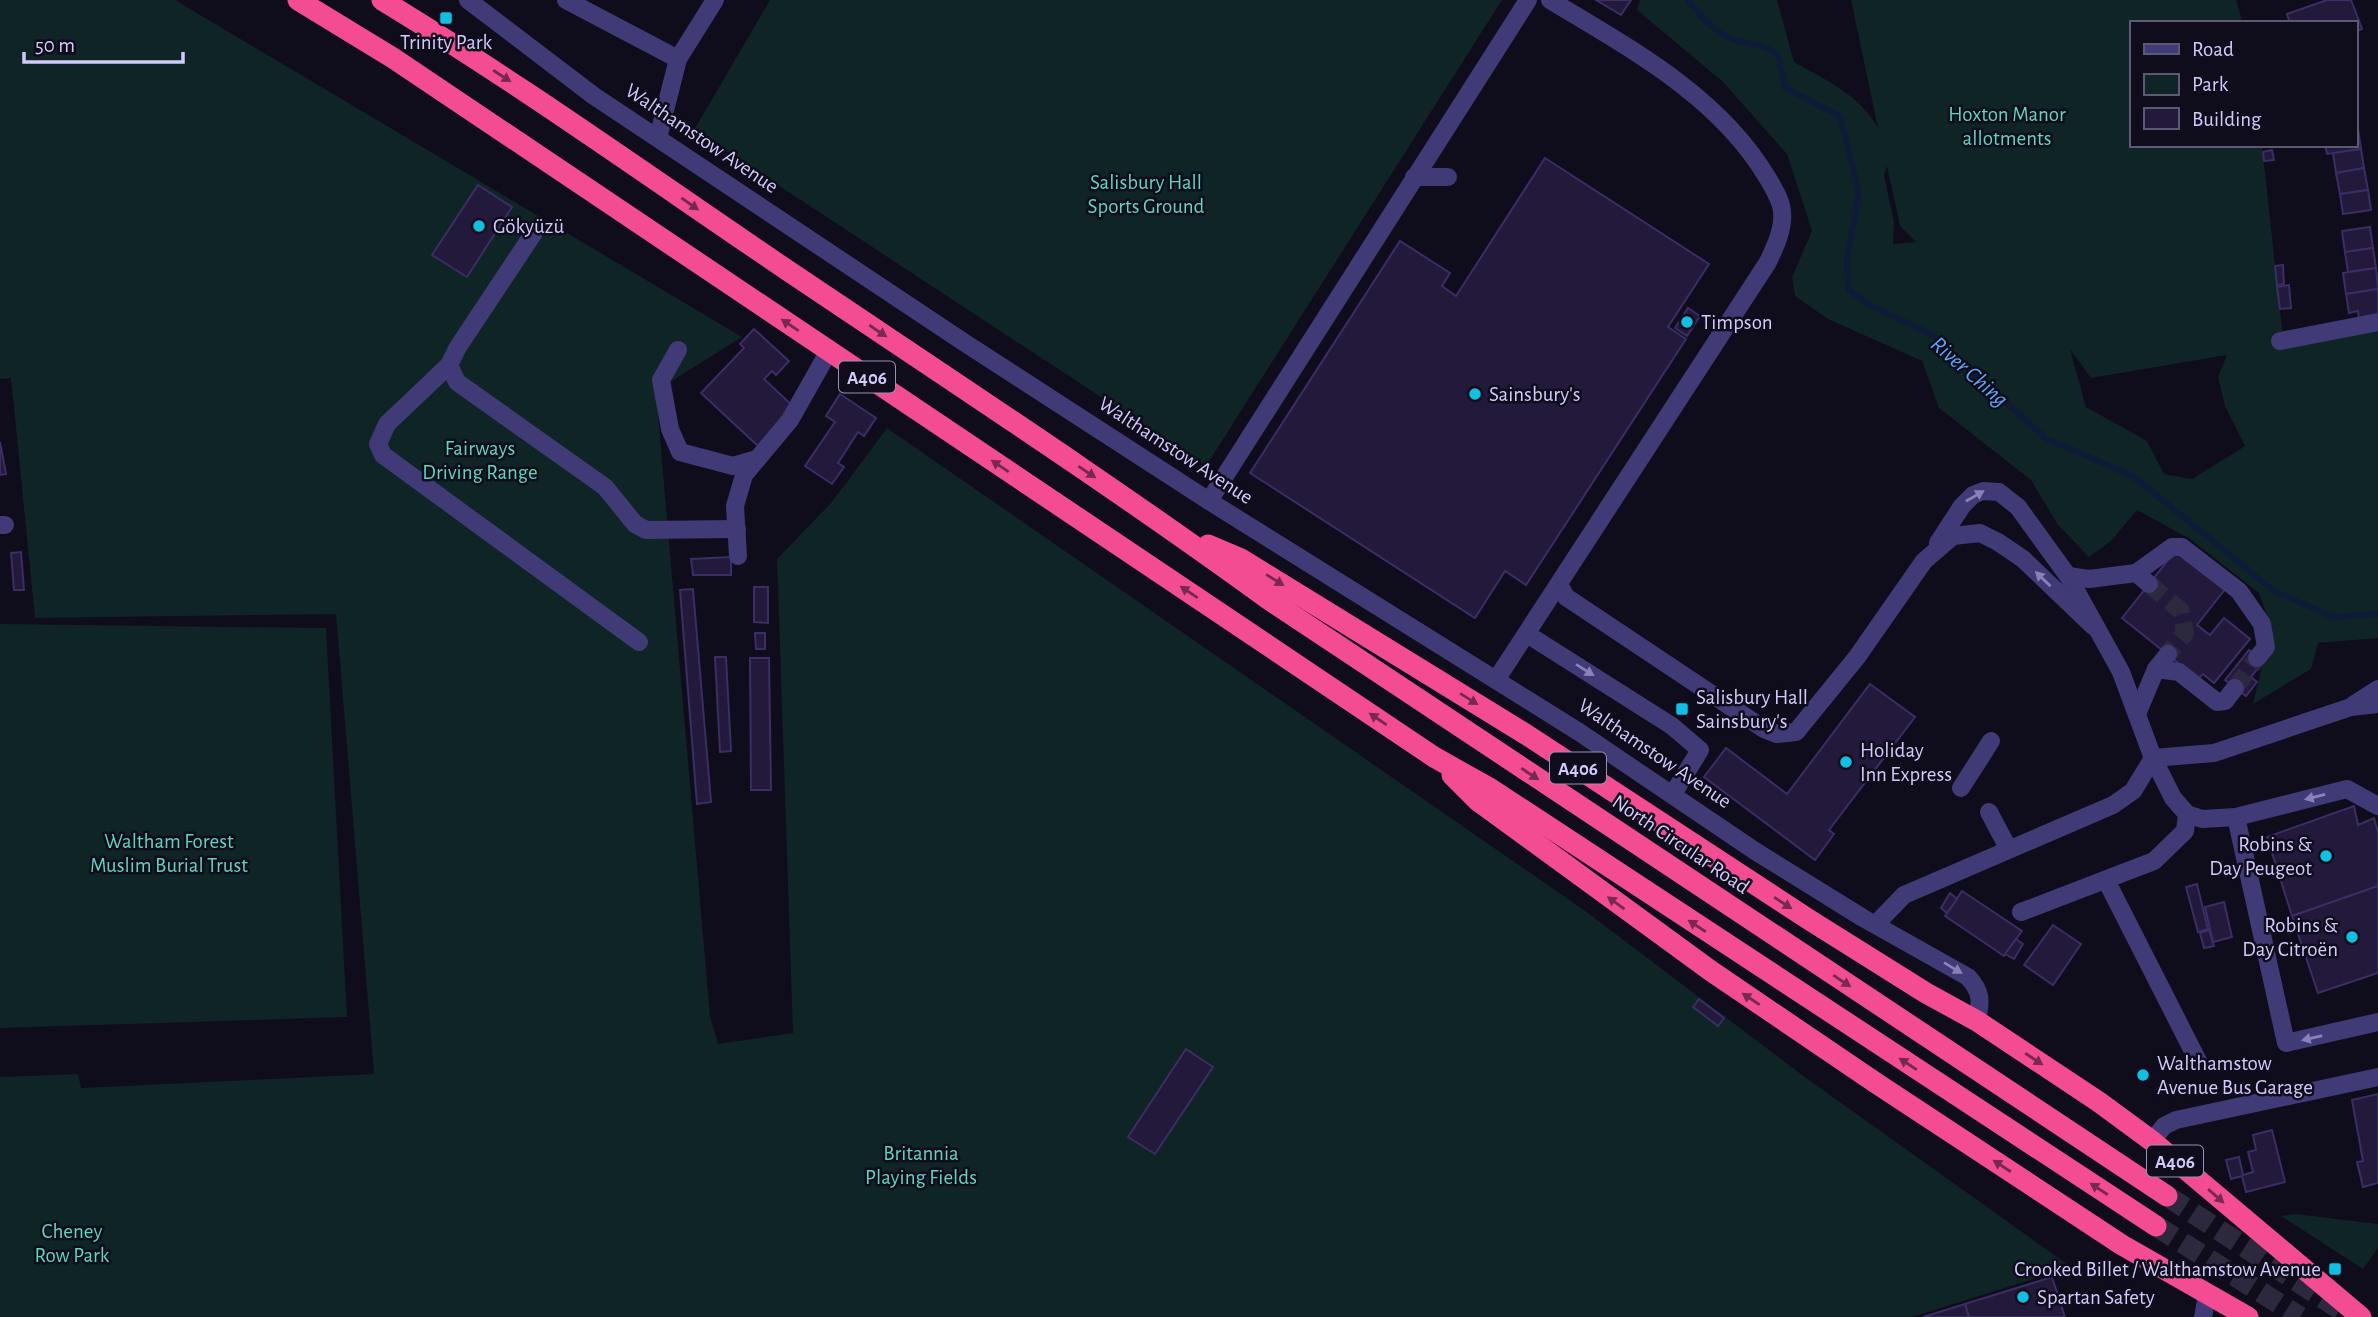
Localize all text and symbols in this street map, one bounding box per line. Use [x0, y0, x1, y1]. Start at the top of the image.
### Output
marker: Trinity Park [438, 10, 454, 26]
scale bar [24, 21, 184, 65]
legend [2130, 21, 2357, 147]
place label: Trinity Park [400, 32, 492, 53]
text: 50 m [35, 35, 75, 56]
text: Road [2192, 39, 2234, 60]
one-way arrow [492, 69, 512, 82]
text: Park [2192, 74, 2229, 95]
street label: Walthamstow Avenue [621, 80, 782, 197]
park label: Hoxton Manor allotments [1948, 104, 2066, 149]
text: Building [2192, 109, 2262, 130]
park label: Salisbury Hall Sports Ground [1088, 172, 1205, 217]
one-way arrow [681, 197, 699, 211]
place label: Gökyüzü [493, 216, 564, 237]
marker: Gökyüzü [471, 218, 487, 234]
place label: Timpson [1701, 312, 1773, 333]
marker: Timpson [1679, 314, 1695, 330]
one-way arrow [781, 318, 799, 332]
one-way arrow [868, 325, 888, 338]
water label: River Ching [1926, 333, 2012, 412]
road number: A406 [839, 362, 895, 392]
place label: Sainsbury's [1489, 384, 1580, 405]
marker: Sainsbury's [1467, 386, 1483, 402]
street label: Walthamstow Avenue [1095, 393, 1257, 508]
park label: Fairways Driving Range [422, 438, 538, 483]
one-way arrow [990, 459, 1009, 472]
one-way arrow [1078, 465, 1096, 479]
one-way arrow [1966, 490, 1985, 502]
one-way arrow [2035, 571, 2052, 587]
one-way arrow [1266, 574, 1285, 587]
one-way arrow [1179, 586, 1198, 599]
one-way arrow [1575, 664, 1594, 677]
place label: Salisbury Hall Sainsbury's [1696, 687, 1808, 732]
one-way arrow [1459, 693, 1478, 706]
street label: Walthamstow Avenue [1574, 695, 1735, 812]
marker: Salisbury Hall Sainsbury's [1674, 701, 1690, 717]
one-way arrow [1368, 712, 1387, 725]
place label: Holiday Inn Express [1860, 740, 1952, 785]
road number: A406 [1550, 752, 1606, 783]
marker: Holiday Inn Express [1838, 754, 1854, 770]
one-way arrow [1521, 767, 1540, 780]
street label: North Circular Road [1608, 791, 1753, 898]
one-way arrow [2304, 792, 2326, 803]
park label: Waltham Forest Muslim Burial Trust [90, 831, 248, 876]
place label: Robins & Day Peugeot [2209, 834, 2312, 879]
marker: Robins & Day Peugeot [2318, 848, 2334, 864]
one-way arrow [1607, 896, 1625, 910]
one-way arrow [1774, 896, 1792, 910]
place label: Robins & Day Citroën [2242, 915, 2338, 960]
one-way arrow [1688, 920, 1707, 933]
marker: Robins & Day Citroën [2344, 929, 2360, 945]
one-way arrow [1943, 962, 1962, 974]
one-way arrow [1833, 974, 1852, 987]
one-way arrow [1742, 993, 1761, 1006]
one-way arrow [2301, 1032, 2323, 1043]
one-way arrow [2025, 1052, 2043, 1066]
place label: Walthamstow Avenue Bus Garage [2157, 1053, 2313, 1098]
one-way arrow [1898, 1058, 1918, 1071]
marker: Walthamstow Avenue Bus Garage [2135, 1067, 2151, 1083]
park label: Britannia Playing Fields [865, 1143, 977, 1188]
road number: A406 [2147, 1146, 2203, 1176]
one-way arrow [1992, 1160, 2011, 1173]
one-way arrow [2089, 1182, 2108, 1195]
one-way arrow [2207, 1188, 2224, 1203]
park label: Cheney Row Park [35, 1221, 110, 1266]
place label: Crooked Billet / Walthamstow Avenue [2014, 1259, 2321, 1280]
marker: Crooked Billet / Walthamstow Avenue [2327, 1261, 2343, 1277]
place label: Spartan Safety [2037, 1287, 2155, 1308]
marker: Spartan Safety [2015, 1289, 2031, 1305]

